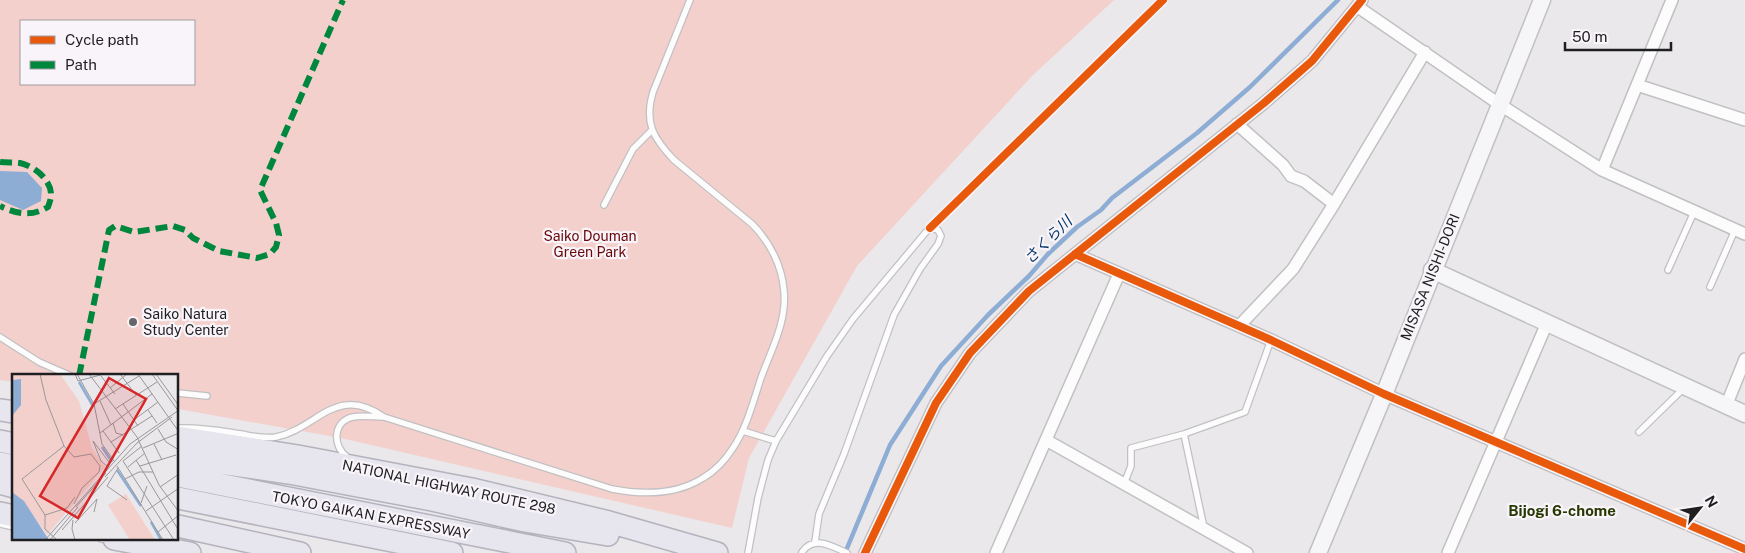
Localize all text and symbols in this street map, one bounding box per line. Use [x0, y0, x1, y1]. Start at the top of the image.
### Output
legend [20, 20, 195, 85]
scale bar [1565, 20, 1671, 52]
text: 50 m [1572, 28, 1607, 45]
text: Cycle path [65, 31, 139, 48]
text: Path [65, 56, 97, 73]
water label: さくら川 [1020, 211, 1076, 267]
street label: MISASA NISHI-DORI [1397, 211, 1463, 343]
park label: Saiko Douman Green Park [543, 228, 637, 260]
place label: Saiko Natura Study Center [143, 306, 229, 338]
marker: Saiko Natura Study Center [127, 316, 139, 328]
inset map [12, 374, 179, 540]
street label: NATIONAL HIGHWAY ROUTE 298 [341, 457, 557, 517]
north arrow [1675, 483, 1725, 533]
street label: TOKYO GAIKAN EXPRESSWAY [271, 488, 472, 542]
text: N [1702, 493, 1721, 510]
district label: Bijogi 6-chome [1508, 502, 1616, 519]

